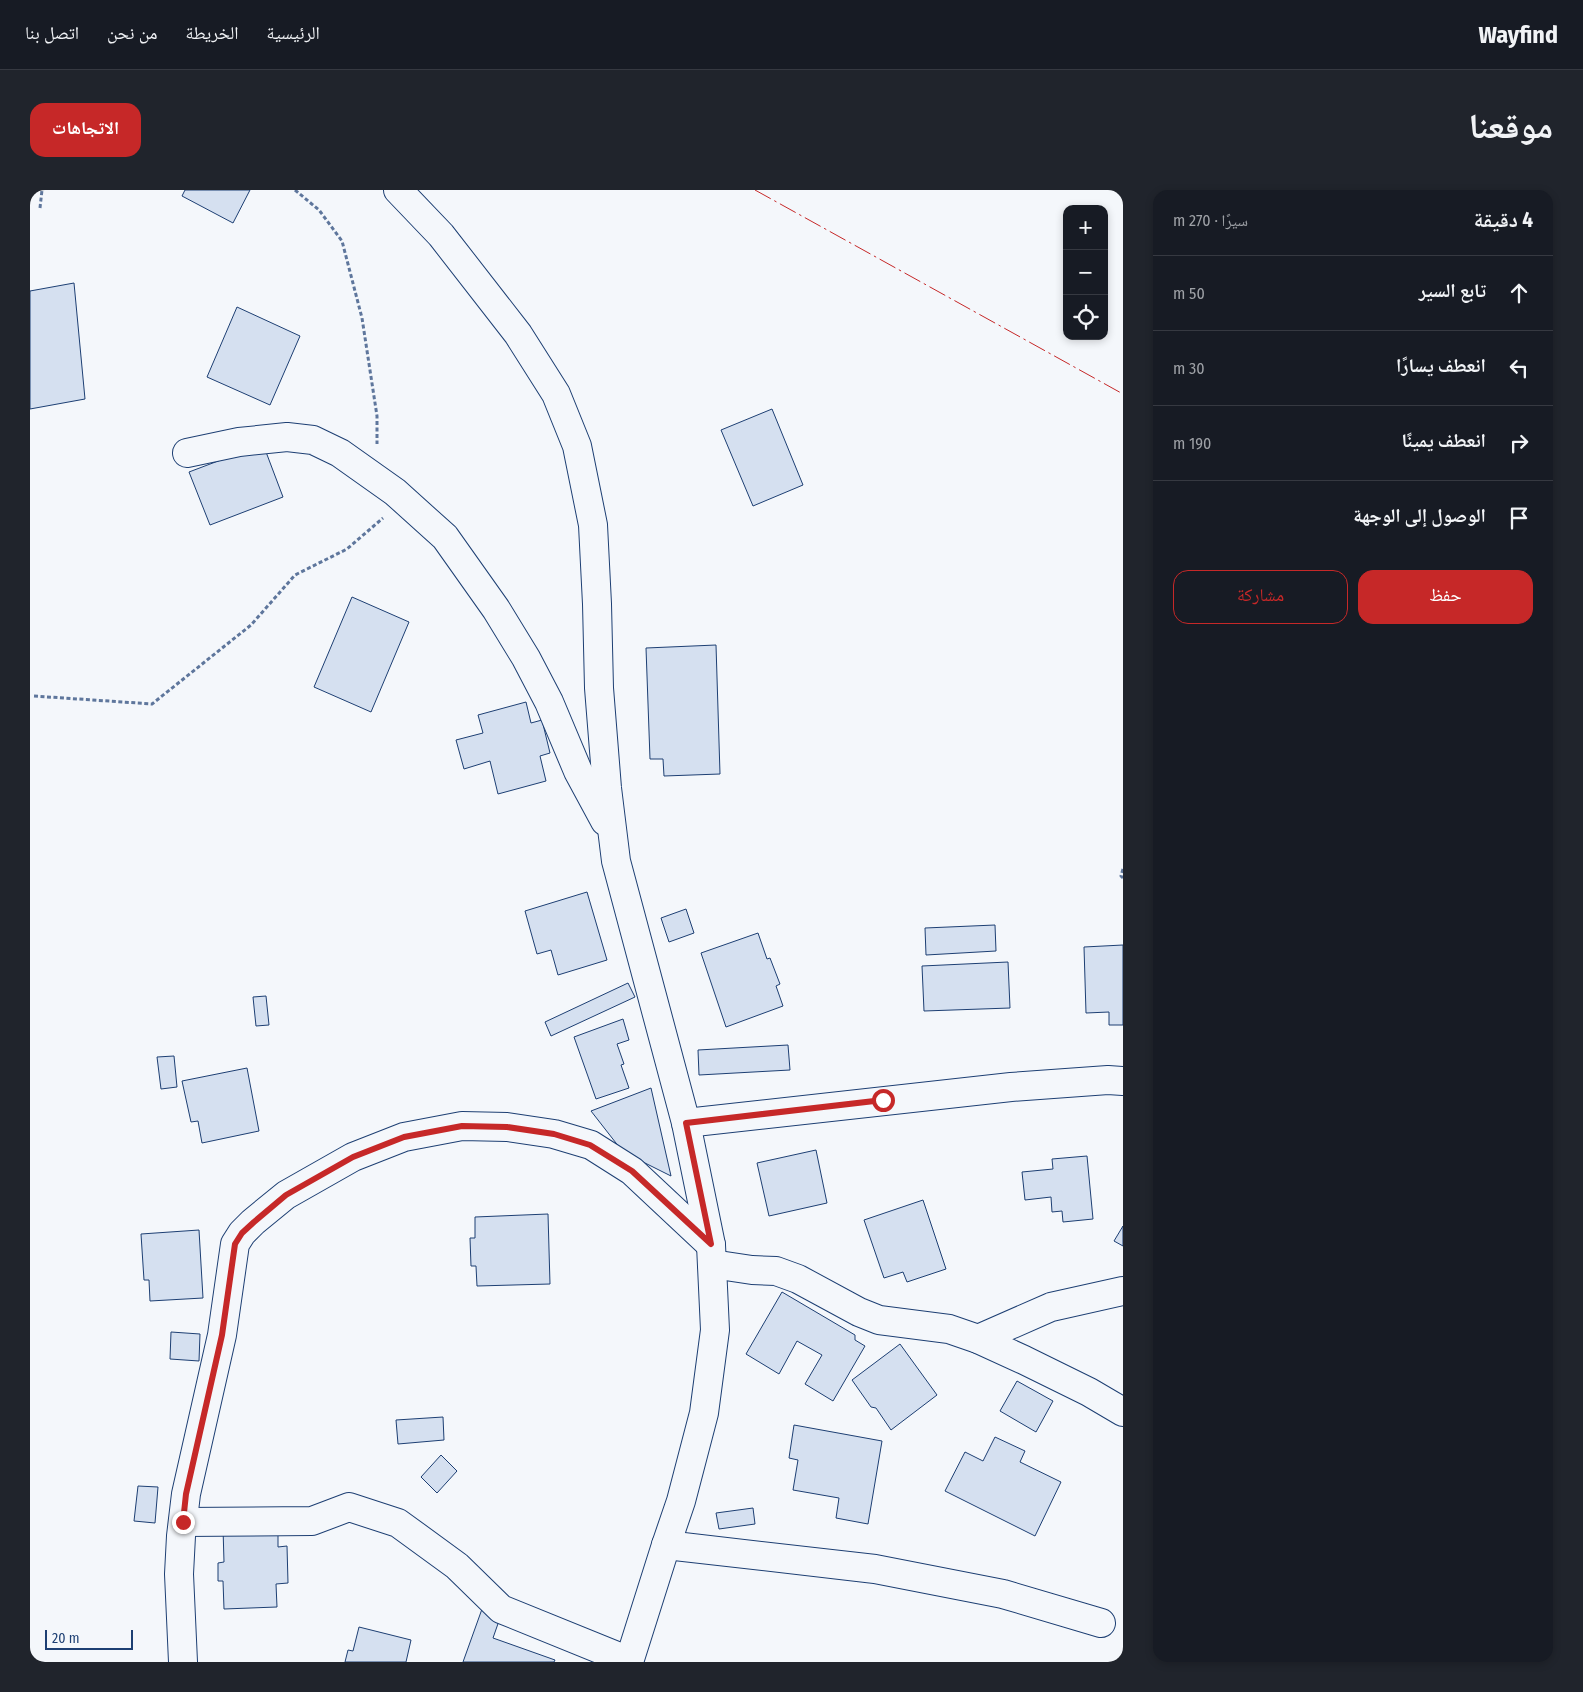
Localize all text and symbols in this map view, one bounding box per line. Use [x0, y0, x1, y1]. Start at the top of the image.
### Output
text: Wayfind [1478, 21, 1558, 49]
text: اتصل بنا [25, 22, 79, 44]
text: من نحن [107, 22, 158, 44]
text: الخريطة [186, 22, 239, 44]
text: الرئيسية [267, 22, 320, 44]
button: الاتجاهات [30, 103, 141, 157]
text: موقعنا [1468, 105, 1553, 147]
map controls [1063, 205, 1108, 340]
button: + [1063, 205, 1108, 250]
text: 4 دقيقة [1474, 207, 1533, 233]
text: سيرًا · 270 m [1173, 211, 1248, 230]
button: − [1063, 250, 1108, 295]
text: تابع السير [1419, 279, 1486, 302]
icon: ahead [1505, 279, 1533, 307]
text: 50 m [1173, 284, 1205, 303]
button: locate [1063, 295, 1108, 340]
text: انعطف يسارًا [1396, 354, 1486, 377]
icon: left [1505, 354, 1533, 382]
text: 30 m [1173, 359, 1205, 378]
text: انعطف يمينًا [1401, 429, 1486, 452]
icon: right [1505, 429, 1533, 457]
text: 190 m [1173, 434, 1211, 453]
text: الوصول إلى الوجهة [1353, 504, 1486, 527]
icon: arrive [1505, 504, 1533, 532]
button: مشاركة [1173, 570, 1348, 624]
button: حفظ [1358, 570, 1533, 624]
route start [872, 1089, 895, 1112]
route end [172, 1511, 195, 1534]
scale bar [45, 1627, 132, 1650]
text: 20 m [52, 1630, 80, 1647]

